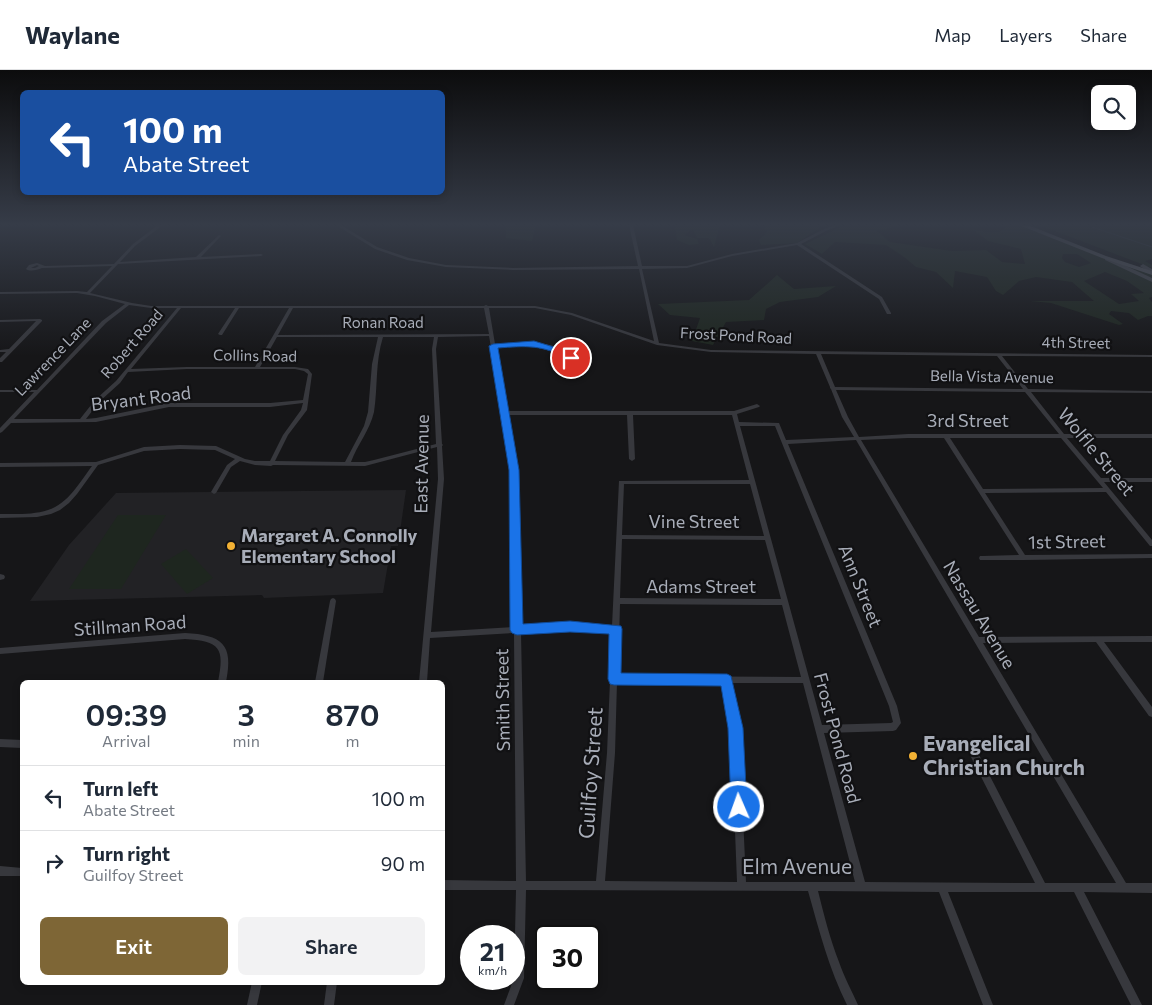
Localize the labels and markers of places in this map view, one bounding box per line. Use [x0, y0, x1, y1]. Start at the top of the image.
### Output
pin [550, 337, 592, 379]
place label: Margaret A. Connolly Elementary School [241, 524, 418, 567]
marker: Margaret A. Connolly Elementary School [225, 540, 237, 552]
place label: Evangelical Christian Church [923, 730, 1085, 779]
marker: Evangelical Christian Church [907, 750, 919, 762]

